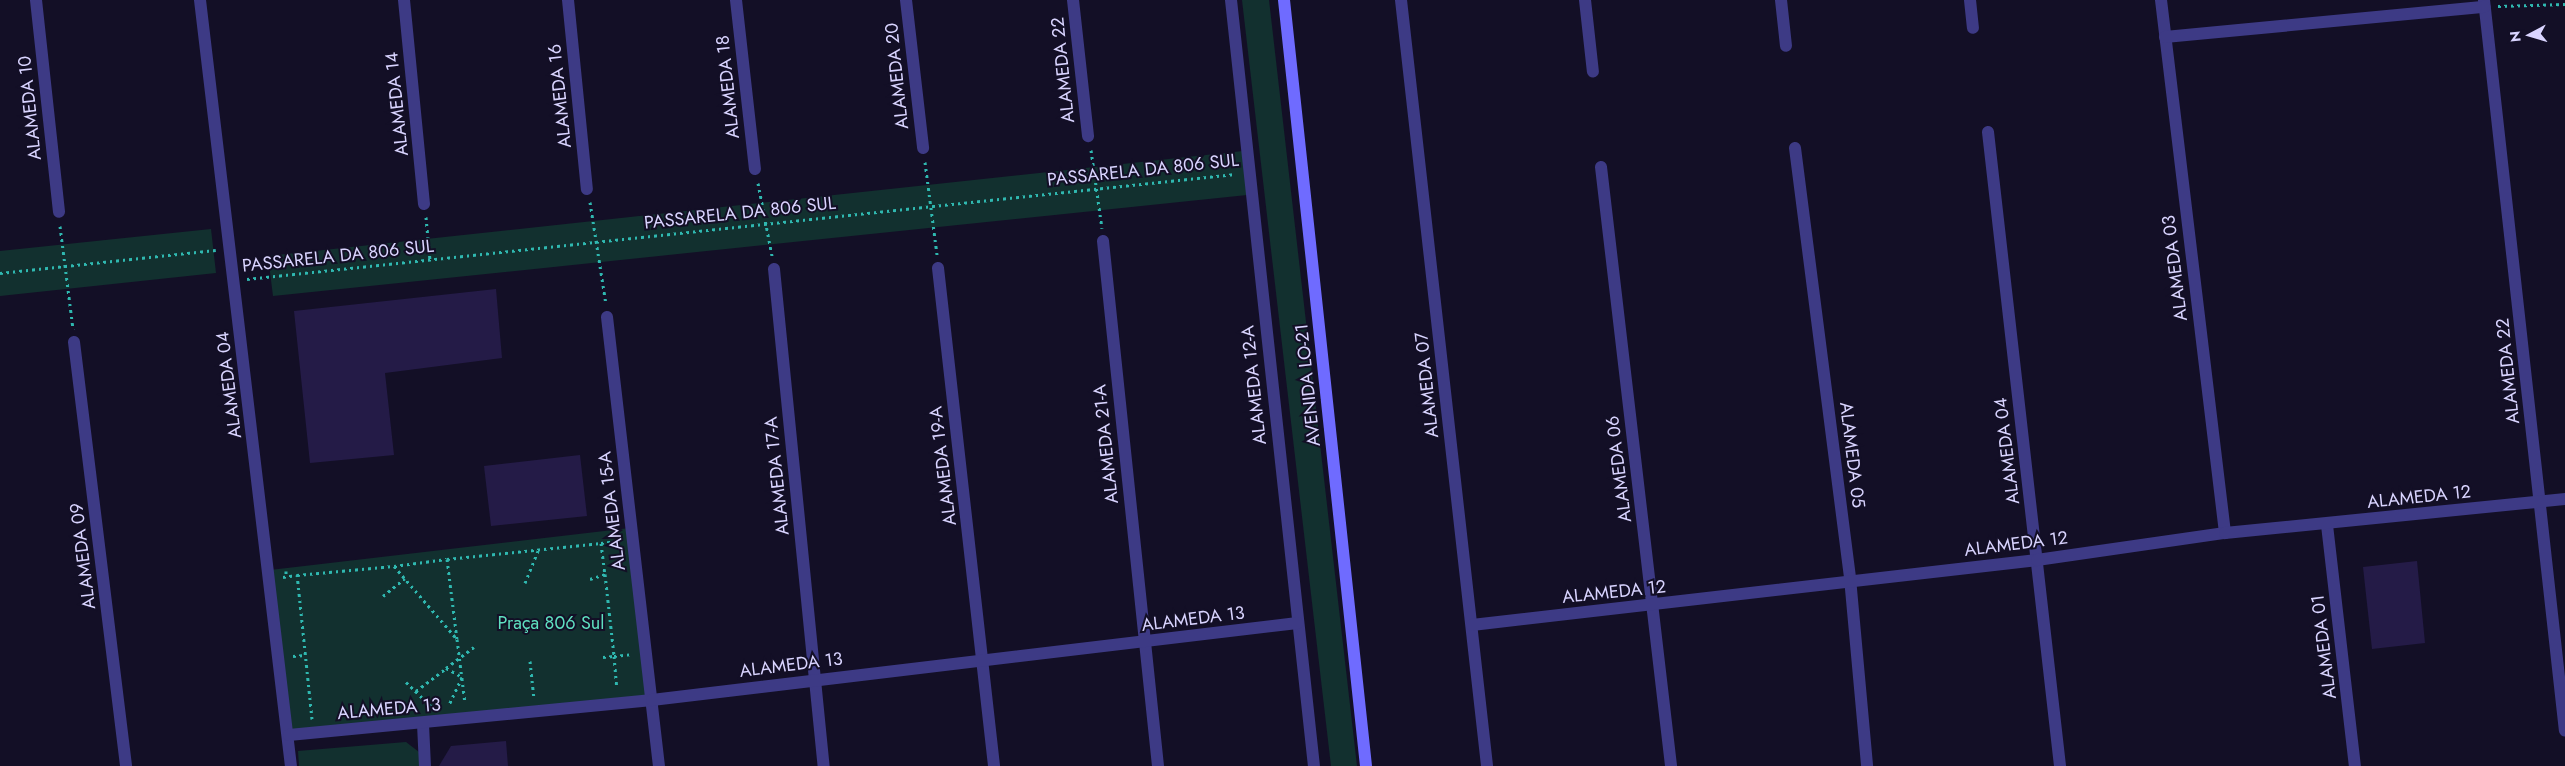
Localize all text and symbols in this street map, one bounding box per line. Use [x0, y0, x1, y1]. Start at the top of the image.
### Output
north arrow [2505, 10, 2555, 60]
street label: ALAMEDA 22 [1047, 16, 1079, 124]
street label: ALAMEDA 20 [881, 22, 913, 130]
text: N [2505, 30, 2526, 43]
street label: ALAMEDA 18 [712, 34, 744, 140]
street label: ALAMEDA 16 [544, 43, 576, 149]
street label: ALAMEDA 14 [381, 51, 413, 157]
street label: ALAMEDA 10 [14, 55, 46, 161]
street label: PASSARELA DA 806 SUL [1046, 149, 1240, 191]
street label: PASSARELA DA 806 SUL [643, 192, 837, 234]
street label: ALAMEDA 03 [2158, 214, 2192, 322]
street label: PASSARELA DA 806 SUL [241, 235, 435, 277]
street label: ALAMEDA 22 [2492, 317, 2524, 425]
street label: AVENIDA LO-21 [1291, 323, 1325, 447]
street label: ALAMEDA 12-A [1237, 324, 1271, 446]
street label: ALAMEDA 04 [212, 331, 246, 439]
street label: ALAMEDA 07 [1411, 331, 1443, 439]
street label: ALAMEDA 21-A [1089, 383, 1123, 505]
street label: ALAMEDA 04 [1990, 397, 2024, 505]
street label: ALAMEDA 05 [1835, 401, 1869, 509]
street label: ALAMEDA 19-A [925, 405, 961, 527]
street label: ALAMEDA 06 [1602, 415, 1636, 523]
street label: ALAMEDA 17-A [760, 416, 794, 536]
street label: ALAMEDA 15-A [594, 450, 630, 572]
street label: ALAMEDA 12 [2366, 481, 2472, 513]
street label: ALAMEDA 09 [66, 502, 100, 610]
street label: ALAMEDA 12 [1963, 527, 2069, 561]
street label: ALAMEDA 12 [1561, 576, 1667, 608]
street label: ALAMEDA 01 [2307, 594, 2341, 700]
street label: ALAMEDA 13 [1140, 602, 1246, 636]
park label: Praça 806 Sul [498, 612, 604, 634]
street label: ALAMEDA 13 [738, 648, 844, 682]
street label: ALAMEDA 13 [336, 694, 442, 724]

